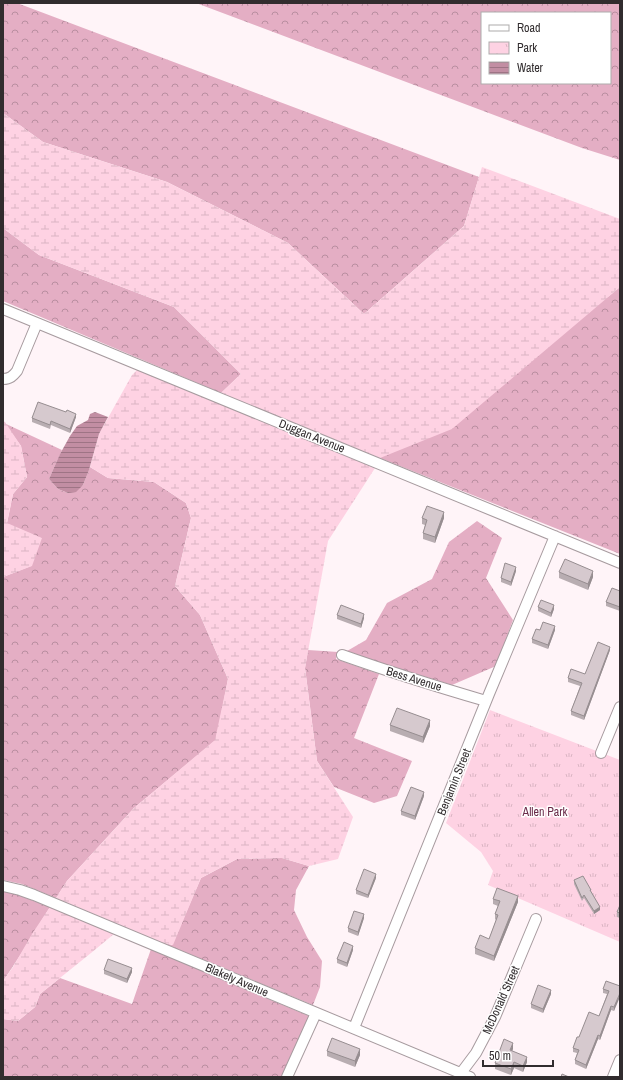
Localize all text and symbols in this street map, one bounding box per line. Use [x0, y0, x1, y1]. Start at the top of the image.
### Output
legend [481, 12, 611, 84]
text: Road [517, 20, 541, 36]
text: Park [517, 40, 537, 56]
text: Water [517, 60, 544, 76]
street label: Duggan Avenue [277, 415, 347, 457]
street label: Bess Avenue [384, 663, 444, 695]
street label: Benjamin Street [433, 746, 475, 818]
park label: Allen Park [522, 804, 567, 820]
street label: Blakely Avenue [203, 960, 271, 1000]
street label: McDonald Street [479, 963, 523, 1037]
scale bar [483, 1042, 553, 1068]
text: 50 m [489, 1048, 511, 1064]

